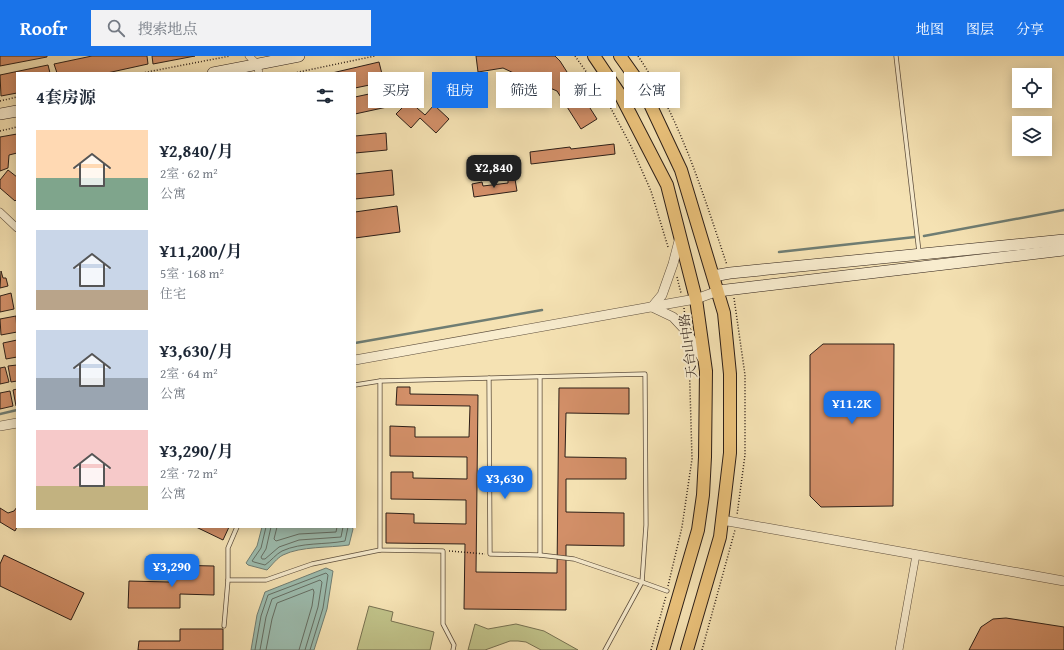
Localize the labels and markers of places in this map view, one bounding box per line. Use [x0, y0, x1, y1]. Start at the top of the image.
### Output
pin: ¥2,840 [461, 155, 527, 189]
pin: ¥11.2K [819, 391, 885, 425]
pin: ¥3,630 [472, 466, 538, 500]
pin: ¥3,290 [139, 554, 205, 588]

